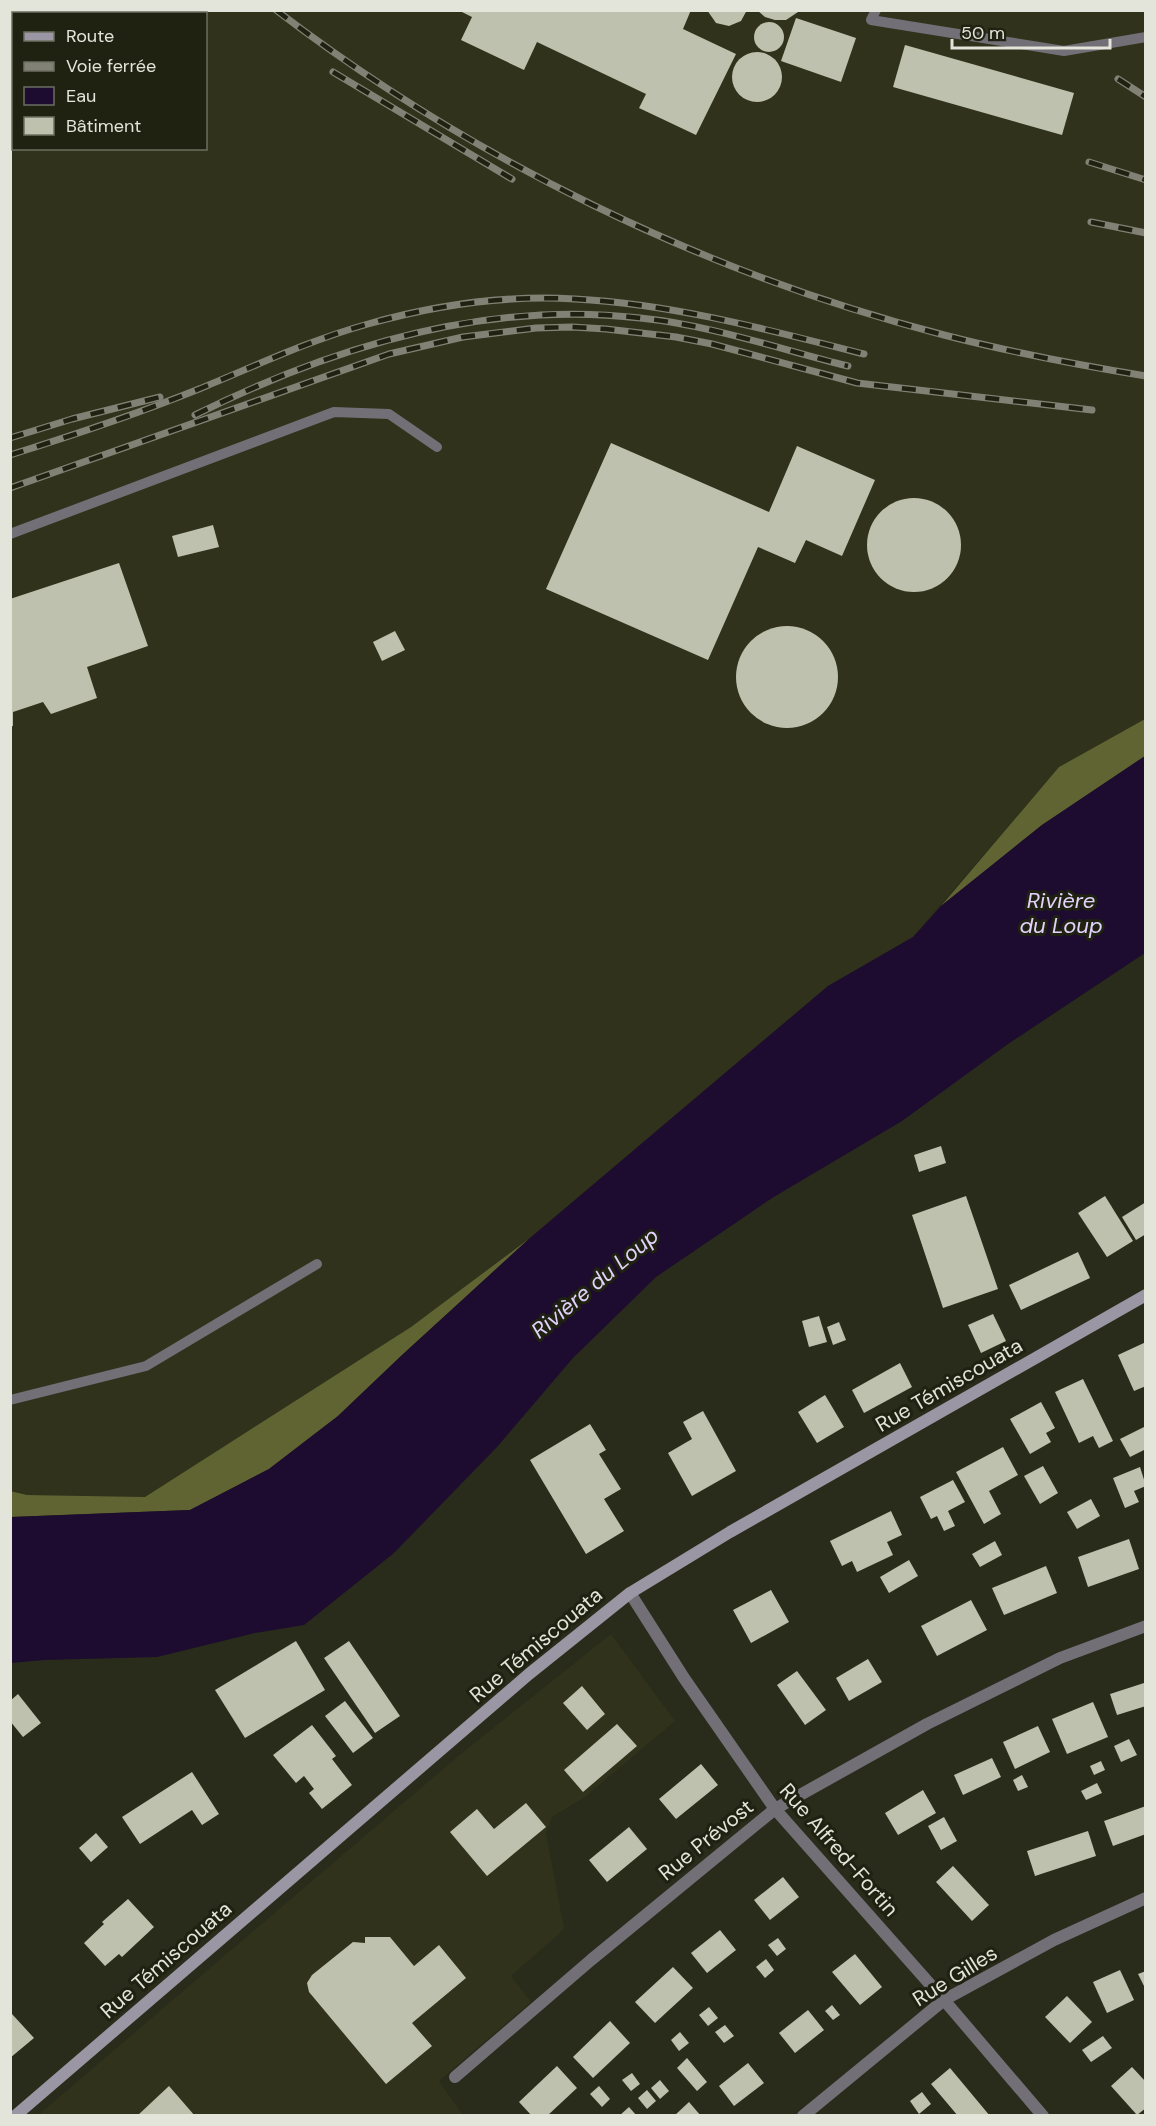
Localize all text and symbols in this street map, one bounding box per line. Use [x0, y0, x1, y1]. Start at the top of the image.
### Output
legend [12, 12, 207, 150]
scale bar [952, 12, 1110, 50]
text: 50 m [961, 21, 1005, 45]
text: Route [66, 24, 114, 48]
text: Voie ferrée [66, 54, 156, 78]
text: Eau [66, 84, 96, 108]
text: Bâtiment [66, 114, 141, 138]
water label: Rivière du Loup [1019, 886, 1103, 940]
water label: Rivière du Loup [525, 1221, 665, 1345]
street label: Rue Témiscouata [870, 1332, 1028, 1438]
street label: Rue Témiscouata [464, 1581, 608, 1709]
street label: Rue Alfred-Fortin [773, 1777, 905, 1923]
street label: Rue Prévost [653, 1793, 759, 1887]
street label: Rue Témiscouata [94, 1895, 238, 2025]
street label: Rue Gilles [907, 1939, 1003, 2013]

